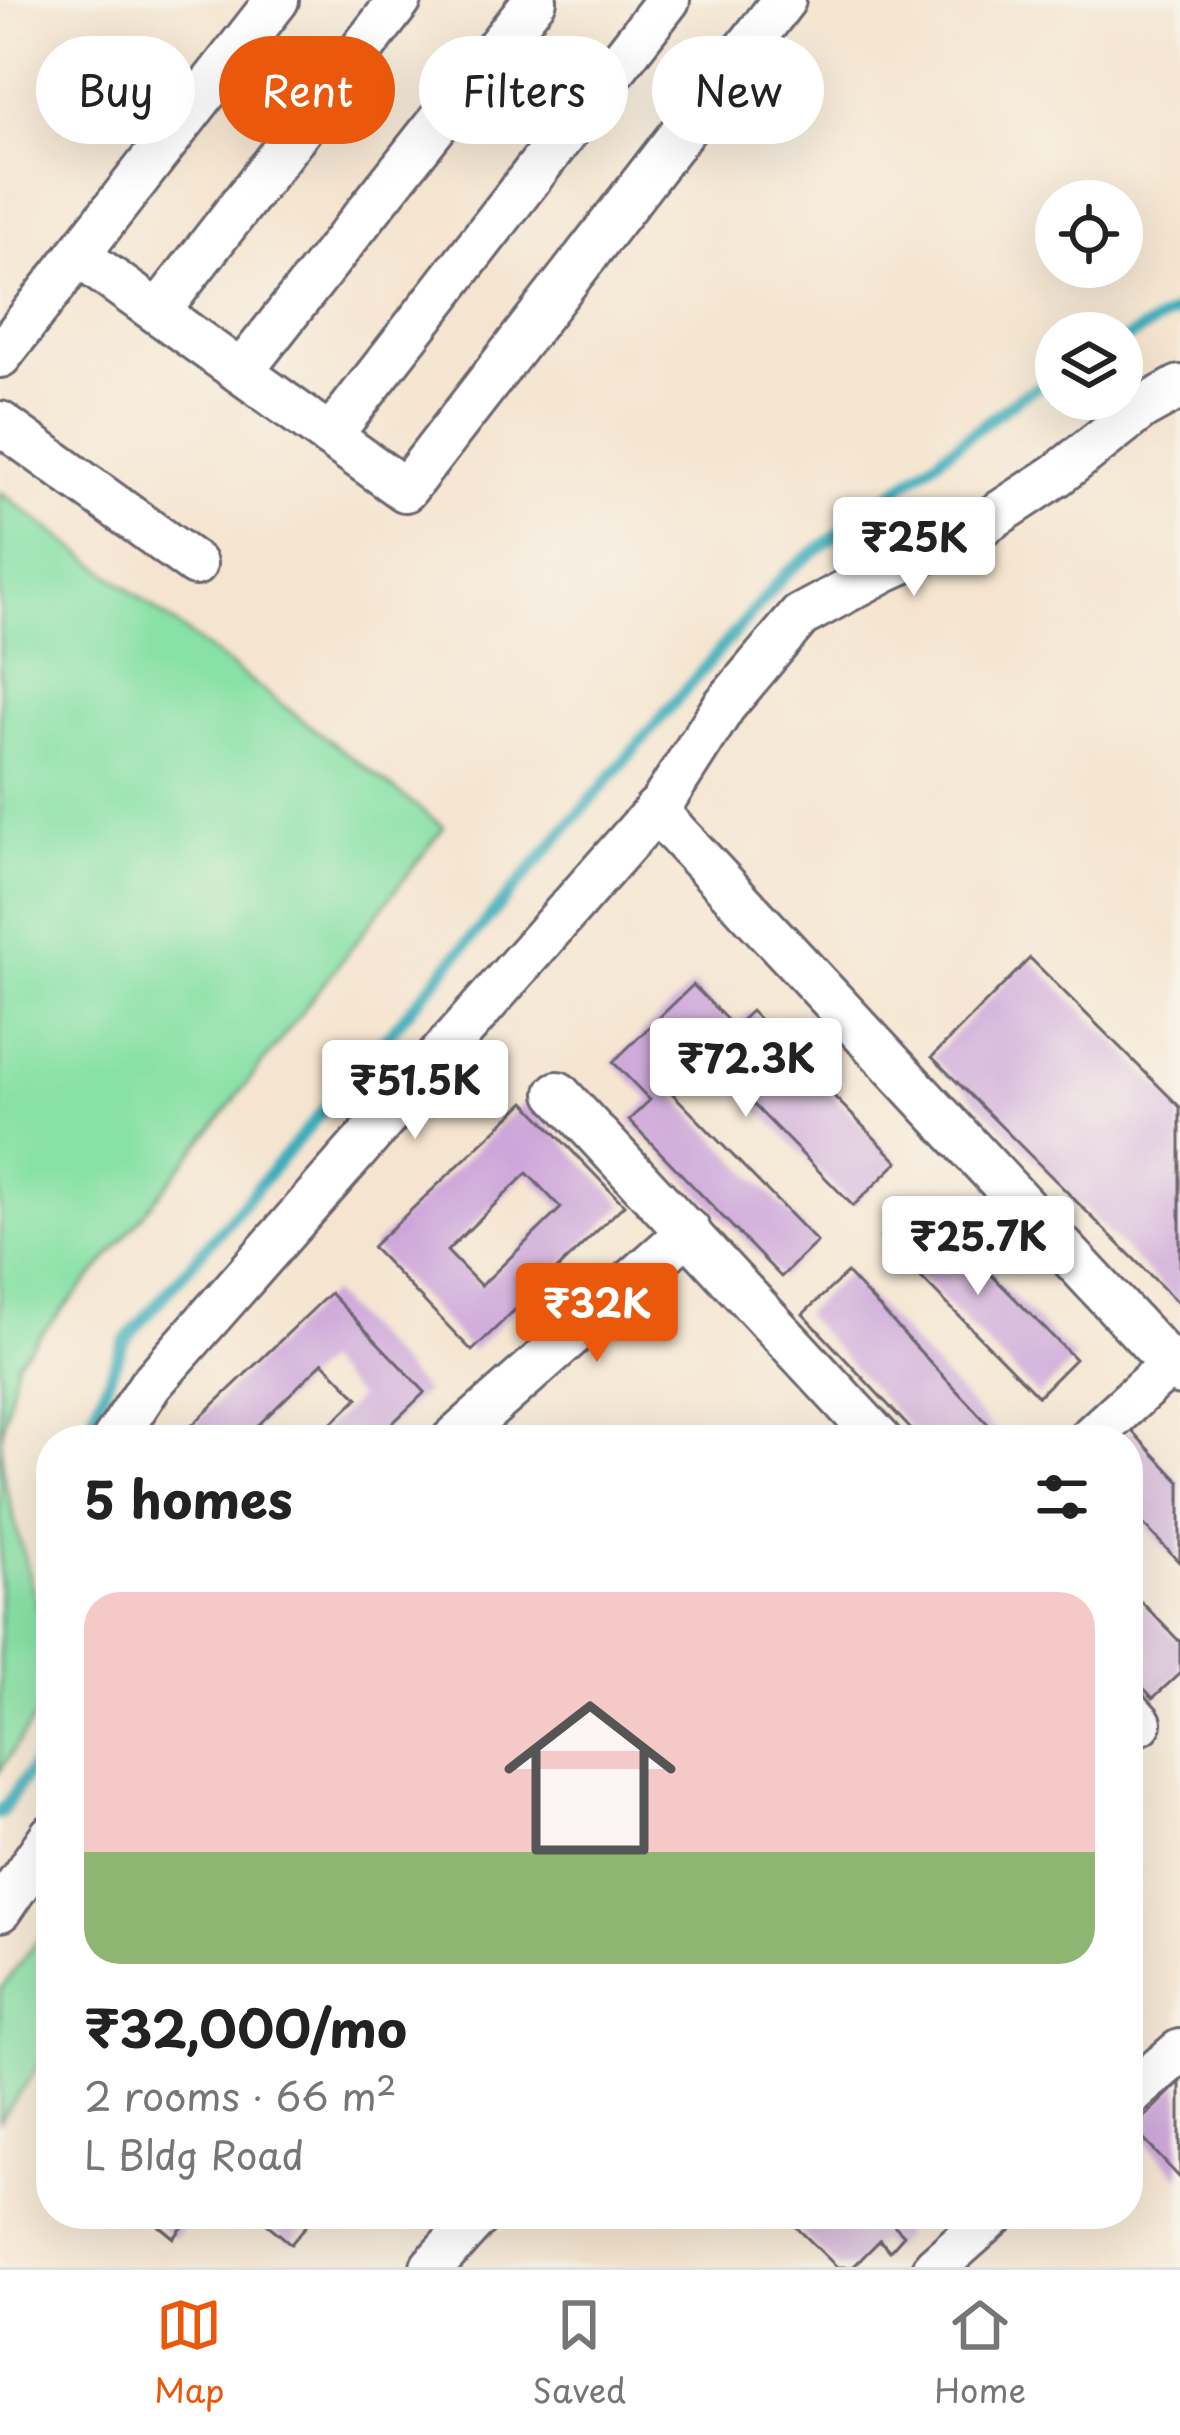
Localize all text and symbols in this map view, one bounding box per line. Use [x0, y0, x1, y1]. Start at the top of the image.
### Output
chip: Buy [36, 36, 195, 144]
chip: Rent [219, 36, 395, 144]
chip: Filters [419, 36, 628, 144]
chip: New [652, 36, 824, 144]
map controls [1035, 180, 1143, 420]
button: locate [1035, 180, 1143, 288]
button: layers [1035, 312, 1143, 420]
pin: ₹25K [843, 497, 985, 599]
text: ₹25K [860, 506, 968, 565]
pin: ₹72.3K [648, 1018, 844, 1120]
text: ₹72.3K [677, 1027, 815, 1086]
pin: ₹51.5K [317, 1040, 513, 1142]
text: ₹51.5K [349, 1049, 481, 1108]
pin: ₹25.7K [880, 1196, 1076, 1298]
text: ₹25.7K [909, 1205, 1047, 1264]
pin: ₹32K [526, 1263, 668, 1365]
text: ₹32K [543, 1272, 651, 1331]
text: 5 homes [84, 1459, 293, 1536]
icon: filters [1029, 1464, 1095, 1530]
icon: home [482, 1670, 698, 1886]
text: ₹32,000/mo [84, 1988, 407, 2065]
text: 2 rooms · 66 m² [84, 2065, 397, 2124]
text: L Bldg Road [84, 2124, 304, 2183]
tab: Map [154, 2292, 225, 2414]
tab: Saved [533, 2292, 626, 2414]
tab: Home [934, 2292, 1026, 2414]

